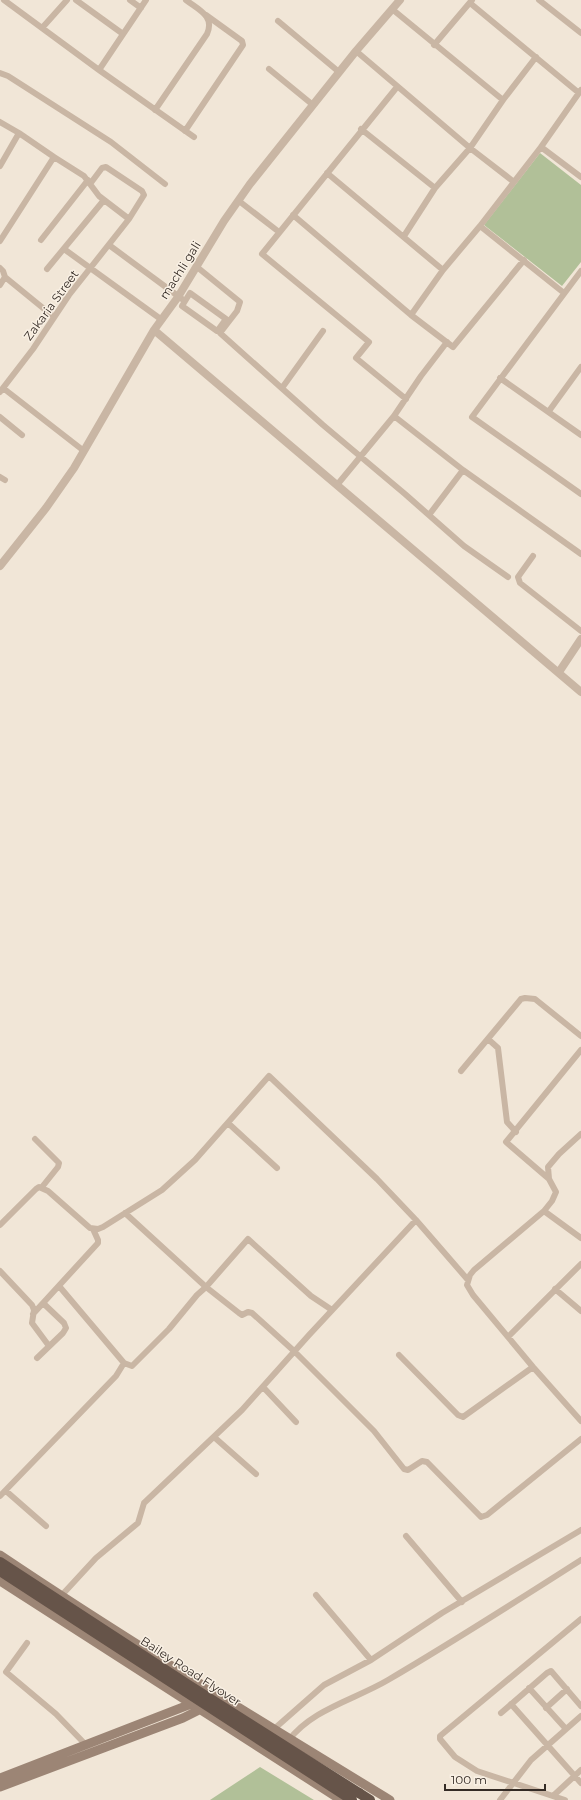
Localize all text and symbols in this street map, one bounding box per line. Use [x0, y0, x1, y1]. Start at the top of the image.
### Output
street label: machli gali [156, 238, 204, 302]
street label: Zakaria Street [20, 267, 82, 343]
street label: Bailey Road Flyover [138, 1633, 244, 1709]
scale bar [445, 1766, 545, 1792]
text: 100 m [451, 1772, 487, 1787]

